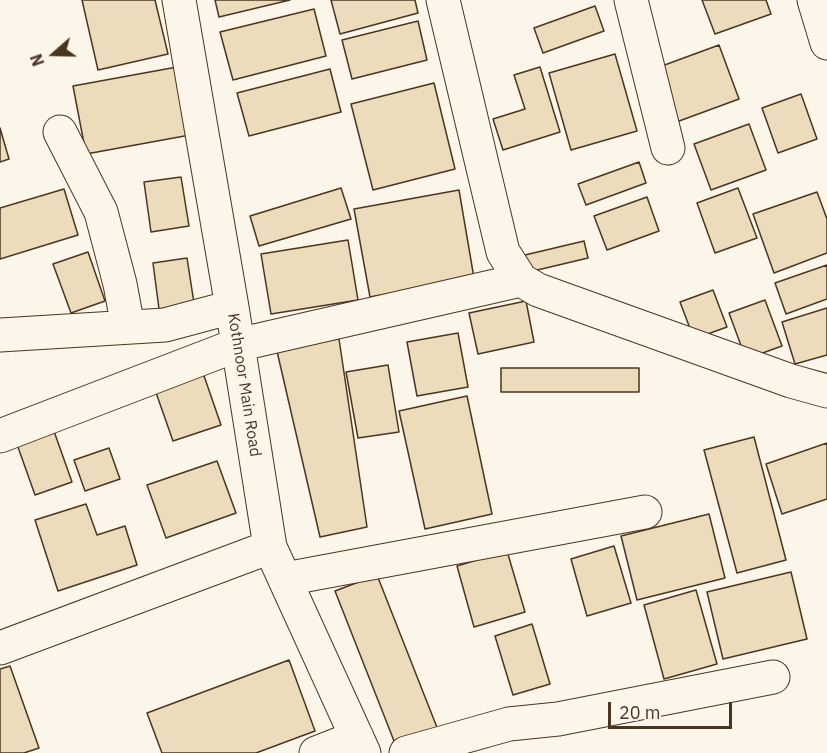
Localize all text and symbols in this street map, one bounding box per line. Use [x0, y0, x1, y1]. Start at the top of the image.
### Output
north arrow [24, 24, 84, 84]
text: N [26, 51, 48, 69]
street label: Kothnoor Main Road [223, 312, 265, 458]
scale bar [611, 690, 736, 728]
text: 20 m [619, 701, 661, 724]

